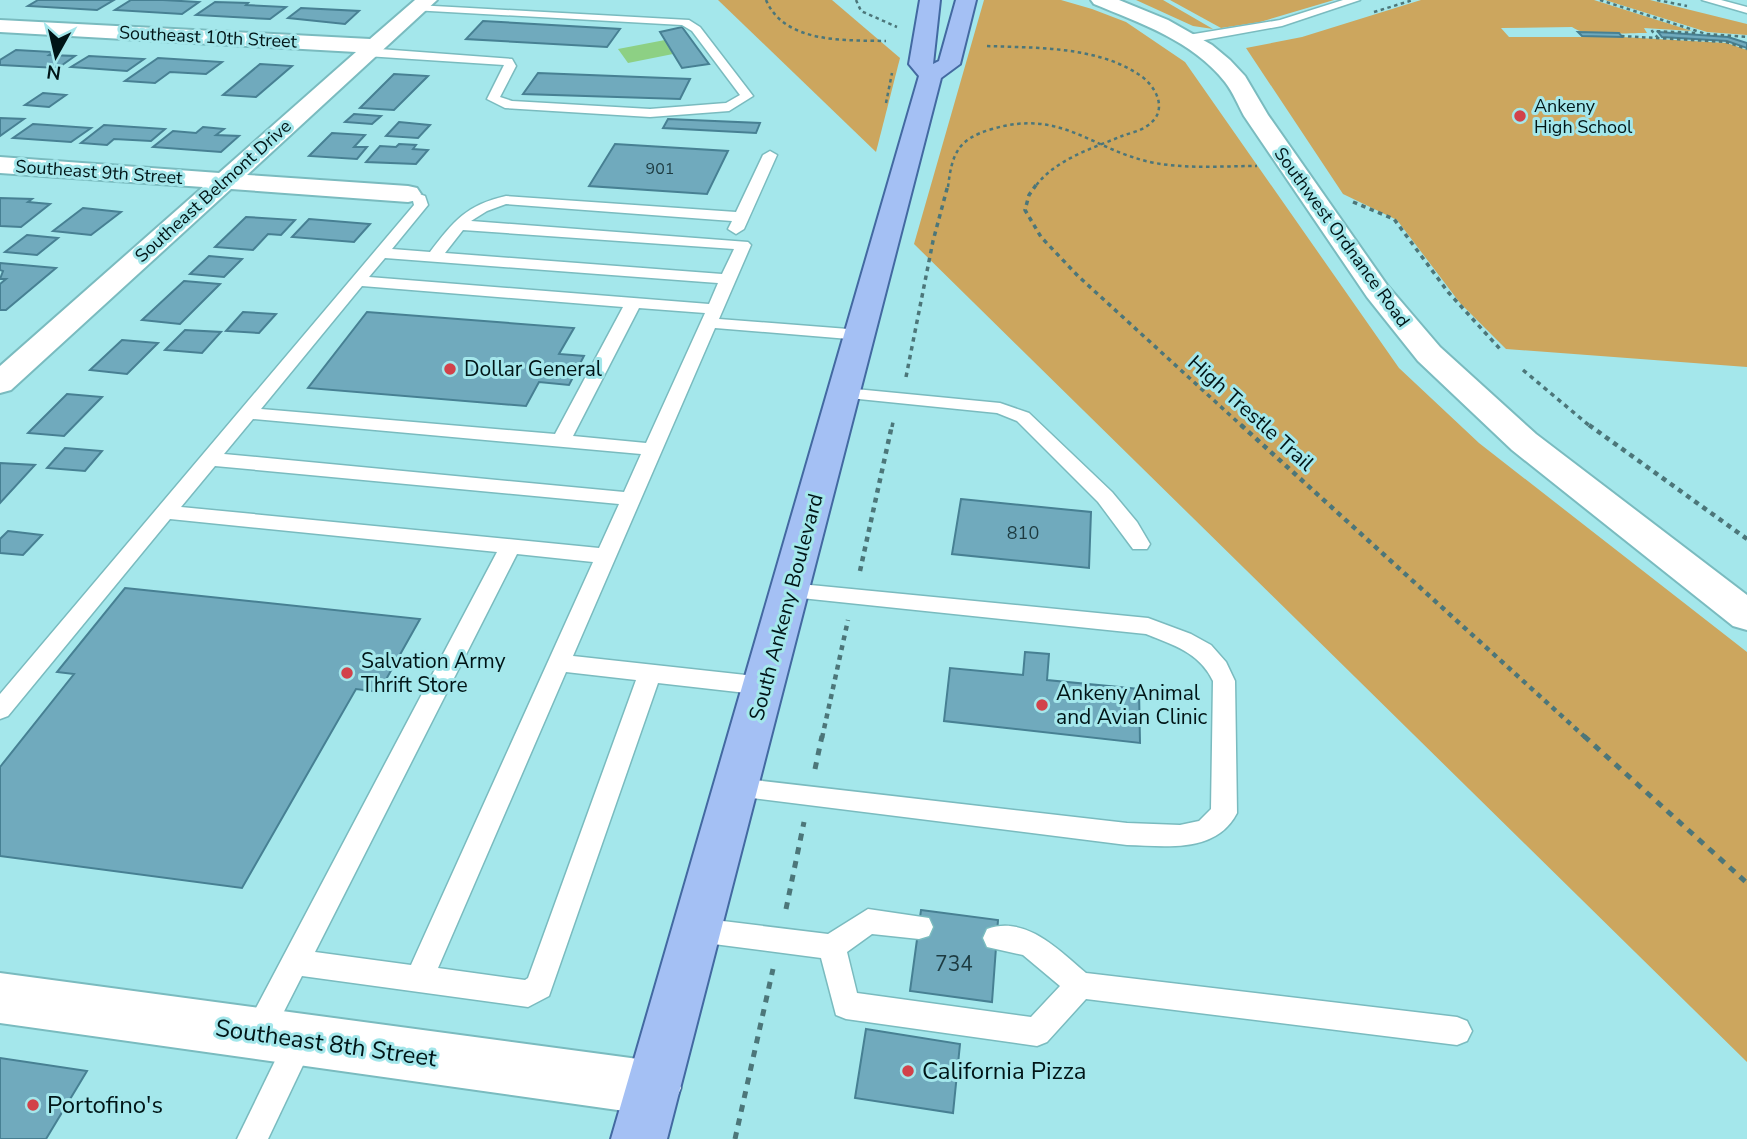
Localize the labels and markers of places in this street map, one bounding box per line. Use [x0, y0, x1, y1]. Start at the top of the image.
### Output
place label: Ankeny High School [1534, 94, 1633, 139]
marker: Ankeny High School [1512, 108, 1528, 124]
place label: Dollar General [464, 355, 603, 383]
marker: Dollar General [442, 361, 458, 377]
place label: Salvation Army Thrift Store [361, 647, 506, 699]
marker: Salvation Army Thrift Store [339, 665, 355, 681]
place label: Ankeny Animal and Avian Clinic [1056, 679, 1208, 731]
marker: Ankeny Animal and Avian Clinic [1034, 697, 1050, 713]
place label: California Pizza [922, 1055, 1086, 1087]
marker: California Pizza [900, 1063, 916, 1079]
place label: Portofino's [47, 1089, 163, 1121]
marker: Portofino's [25, 1097, 41, 1113]

